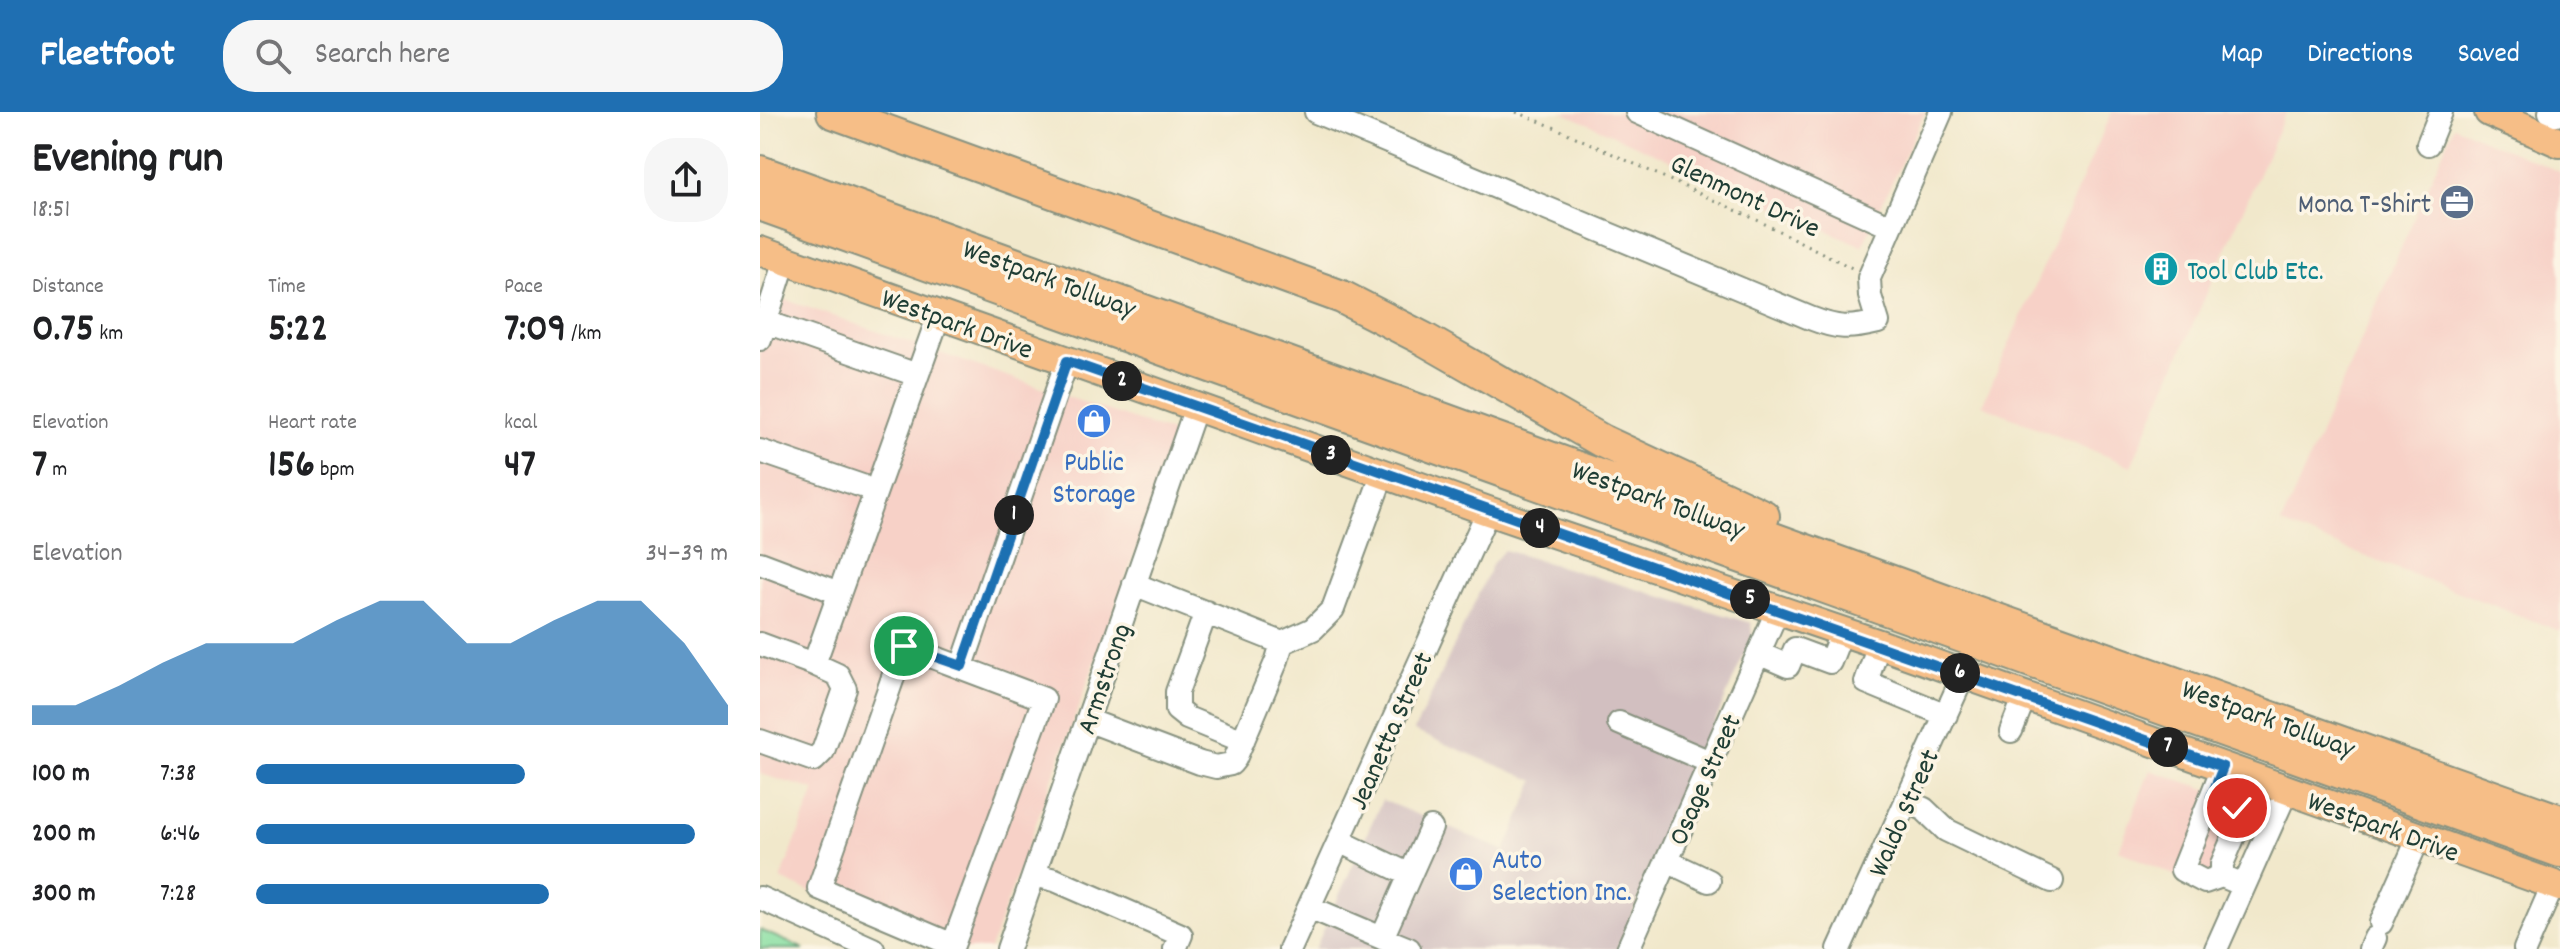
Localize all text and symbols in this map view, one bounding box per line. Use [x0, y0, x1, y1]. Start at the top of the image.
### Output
search box [223, 20, 783, 92]
text: Fleetfoot [40, 29, 175, 84]
icon: search [251, 34, 295, 78]
text: Search here [315, 35, 450, 78]
text: Map [2221, 36, 2263, 76]
text: Directions [2307, 36, 2413, 76]
text: Saved [2457, 36, 2520, 76]
text: Evening run [32, 130, 223, 193]
button: share [644, 138, 728, 222]
street label: Glenmont Drive [1662, 146, 1825, 251]
office icon: Mona T-Shirt [2438, 183, 2476, 221]
place label: Mona T-Shirt [2298, 187, 2431, 227]
text: 18:51 [32, 192, 70, 229]
street label: Westpark Tollway [956, 232, 1141, 332]
building icon: Tool Club Etc. [2142, 250, 2180, 288]
place label: Tool Club Etc. [2187, 254, 2324, 294]
text: Distance [32, 272, 104, 303]
text: Time [268, 272, 306, 303]
text: Pace [504, 272, 543, 303]
street label: Westpark Drive [875, 281, 1038, 373]
text: 0.75 [32, 303, 94, 360]
text: 5:22 [268, 303, 328, 360]
text: 7:09 [504, 303, 566, 360]
text: km [94, 319, 123, 350]
text: /km [566, 319, 602, 350]
pin: 2 [1102, 361, 1142, 401]
text: 2 [1117, 365, 1127, 396]
shop icon: Public Storage [1075, 402, 1113, 440]
text: Elevation [32, 408, 109, 439]
text: Heart rate [268, 408, 357, 439]
text: kcal [504, 408, 537, 439]
pin: 3 [1311, 435, 1351, 475]
text: 7 [32, 439, 47, 496]
text: 156 [268, 439, 315, 496]
text: 47 [504, 439, 536, 496]
text: 3 [1326, 439, 1336, 470]
place label: Public Storage [1052, 445, 1136, 517]
street label: Westpark Tollway [1565, 453, 1750, 553]
text: m [47, 455, 67, 486]
text: bpm [315, 455, 355, 486]
pin: 1 [994, 495, 1034, 535]
text: 1 [1012, 499, 1016, 530]
pin: 4 [1520, 508, 1560, 548]
text: 4 [1535, 512, 1545, 543]
text: Elevation [32, 536, 122, 573]
text: 34–39 m [646, 536, 728, 573]
pin: 5 [1730, 579, 1770, 619]
text: 5 [1745, 583, 1755, 614]
pin [870, 612, 938, 680]
street label: Armstrong [1069, 619, 1144, 741]
icon: arrive [882, 624, 926, 668]
street label: Jeanetta Street [1341, 647, 1446, 817]
pin: 6 [1940, 653, 1980, 693]
text: 6 [1955, 657, 1965, 688]
street label: Westpark Tollway [2175, 672, 2360, 772]
street label: Osage Street [1661, 709, 1754, 853]
pin: 7 [2148, 727, 2188, 767]
text: 7 [2164, 731, 2172, 762]
street label: Waldo Street [1861, 744, 1952, 884]
text: 100 m [32, 756, 90, 793]
text: 7:38 [160, 756, 196, 793]
pin [2203, 774, 2271, 842]
street label: Westpark Drive [2301, 784, 2464, 876]
icon: check [2215, 786, 2259, 830]
text: 200 m [32, 816, 96, 853]
text: 6:46 [160, 816, 201, 853]
place label: Auto Selection Inc. [1492, 843, 1632, 915]
shop icon: Auto Selection Inc. [1447, 855, 1485, 893]
text: 300 m [32, 876, 96, 913]
text: 7:28 [160, 876, 196, 913]

